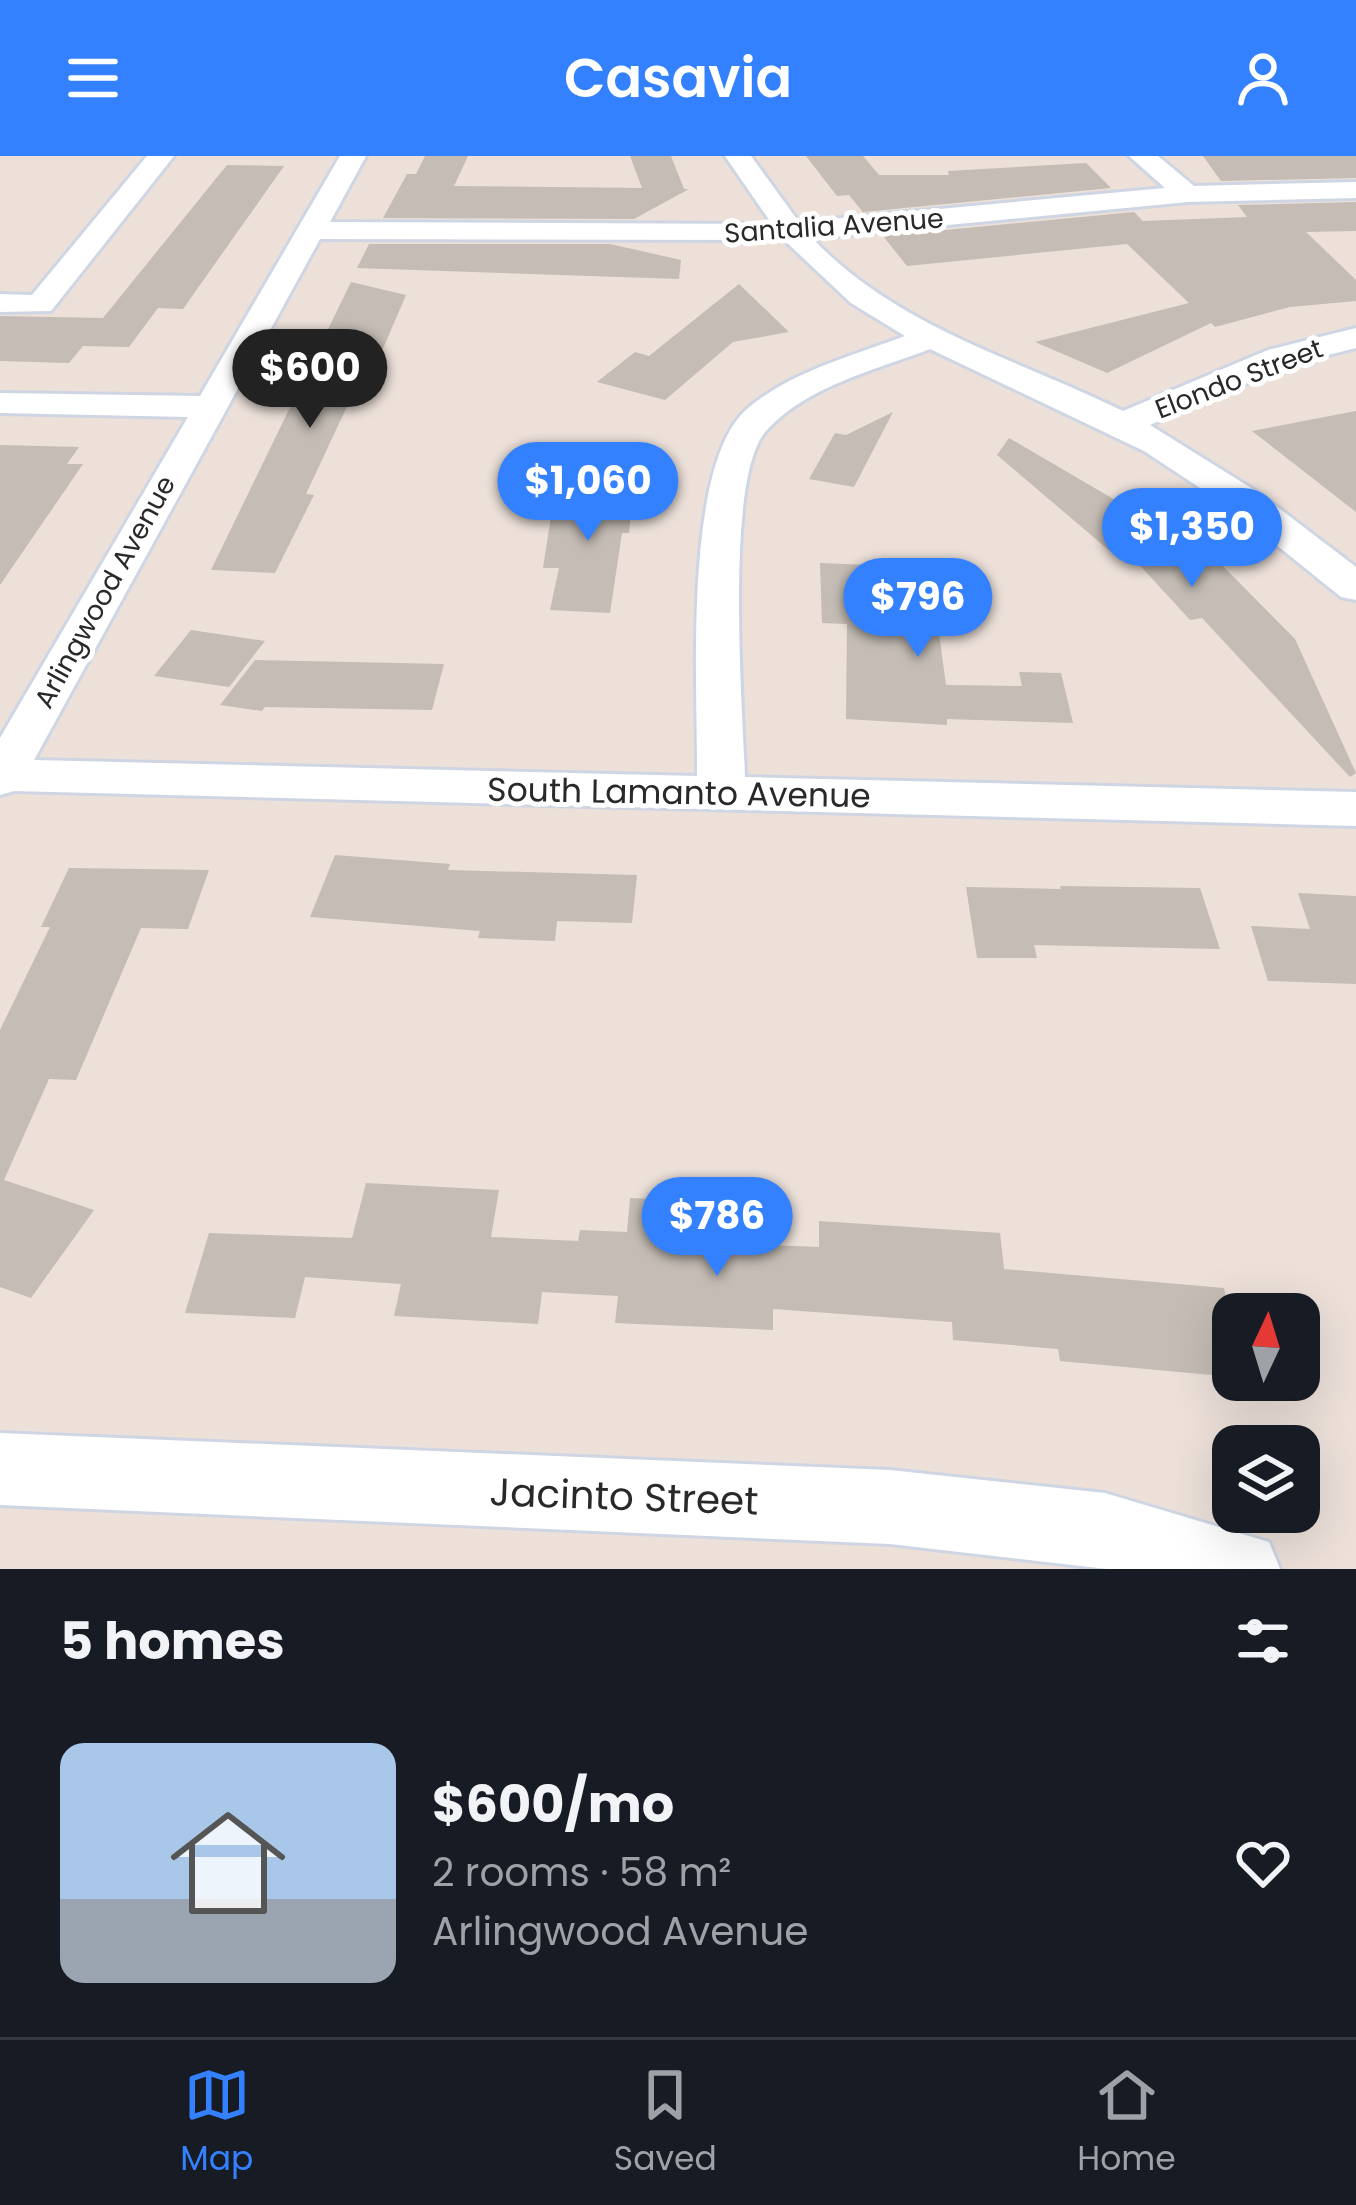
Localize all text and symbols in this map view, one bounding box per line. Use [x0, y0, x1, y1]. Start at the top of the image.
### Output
text: Casavia [564, 40, 792, 116]
icon: menu [60, 45, 126, 111]
icon: person [1230, 45, 1296, 111]
street label: Santalia Avenue [723, 199, 945, 252]
pin: $600 [239, 329, 381, 431]
street label: Elondo Street [1150, 330, 1328, 427]
text: $600 [259, 340, 361, 395]
pin: $1,060 [490, 442, 686, 544]
text: $1,060 [524, 453, 652, 508]
street label: Arlingwood Avenue [25, 469, 184, 715]
pin: $1,350 [1094, 488, 1290, 590]
text: $1,350 [1129, 499, 1255, 554]
pin: $796 [847, 558, 989, 660]
text: $796 [870, 569, 966, 624]
street label: South Lamanto Avenue [487, 766, 871, 819]
pin: $786 [646, 1177, 788, 1279]
text: $786 [669, 1188, 765, 1243]
north arrow [1212, 1293, 1320, 1401]
map controls [1212, 1293, 1320, 1533]
button: layers [1212, 1425, 1320, 1533]
street label: Jacinto Street [489, 1464, 759, 1529]
text: 5 homes [60, 1605, 285, 1677]
icon: filters [1230, 1608, 1296, 1674]
text: $600/mo [432, 1768, 674, 1840]
icon: home [156, 1791, 300, 1935]
icon: heart [1230, 1830, 1296, 1896]
text: 2 rooms · 58 m² [432, 1845, 731, 1900]
text: Arlingwood Avenue [432, 1904, 808, 1959]
tab: Map [180, 2062, 253, 2184]
tab: Saved [614, 2062, 717, 2184]
tab: Home [1077, 2062, 1176, 2184]

